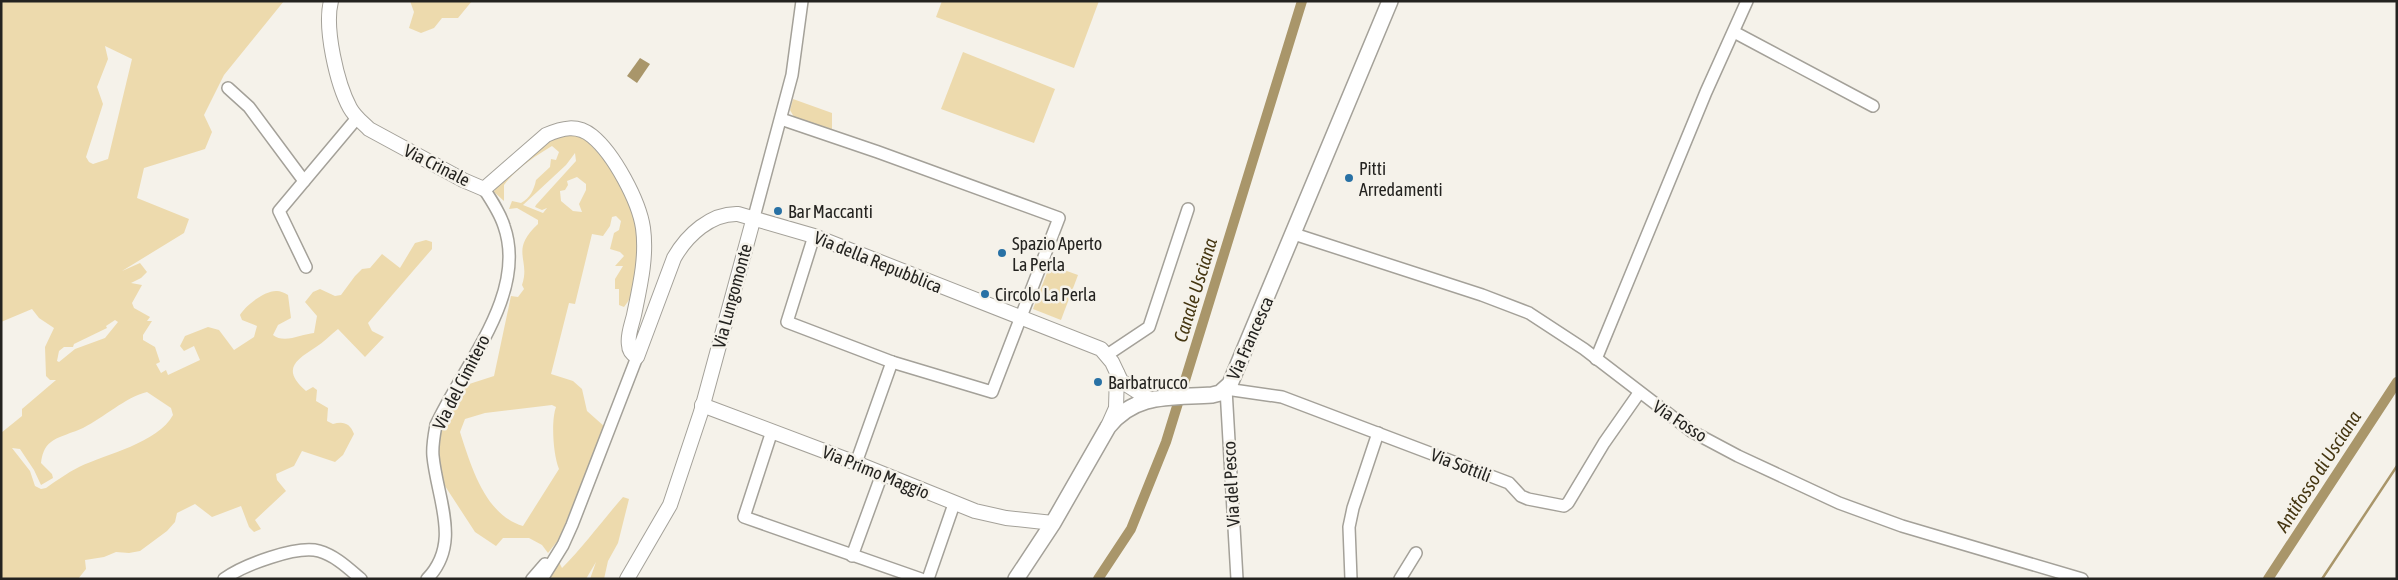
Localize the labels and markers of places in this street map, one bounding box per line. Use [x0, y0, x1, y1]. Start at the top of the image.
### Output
place label: Pitti Arredamenti [1359, 158, 1443, 200]
marker: Pitti Arredamenti [1343, 172, 1355, 184]
place label: Bar Maccanti [788, 201, 873, 222]
marker: Bar Maccanti [772, 205, 784, 217]
place label: Spazio Aperto La Perla [1012, 233, 1102, 275]
marker: Spazio Aperto La Perla [996, 247, 1008, 259]
place label: Circolo La Perla [995, 284, 1096, 305]
marker: Circolo La Perla [979, 288, 991, 300]
place label: Barbatrucco [1108, 372, 1188, 393]
marker: Barbatrucco [1092, 376, 1104, 388]

